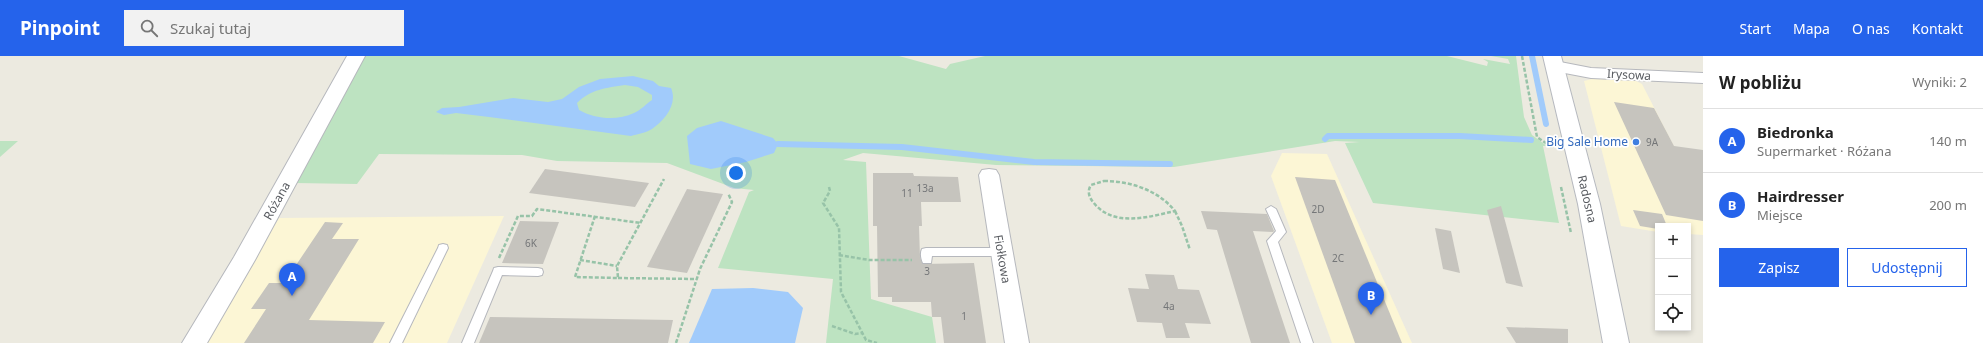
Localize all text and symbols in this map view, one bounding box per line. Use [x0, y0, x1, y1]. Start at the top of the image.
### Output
search box [124, 10, 404, 46]
text: Pinpoint [20, 15, 100, 41]
icon: search [138, 17, 160, 39]
text: Szukaj tutaj [170, 18, 251, 38]
text: Start [1740, 19, 1771, 38]
text: Mapa [1793, 19, 1830, 38]
text: O nas [1852, 19, 1890, 38]
text: Kontakt [1912, 19, 1963, 38]
street label: Irysowa [1607, 65, 1651, 84]
text: W pobliżu [1719, 71, 1802, 94]
text: Wyniki: 2 [1912, 73, 1967, 91]
text: Biedronka [1757, 122, 1834, 142]
text: A [1728, 132, 1737, 150]
text: 140 m [1929, 132, 1967, 150]
place label: Big Sale Home [1546, 133, 1628, 150]
house number: 9A [1646, 135, 1659, 149]
marker: Big Sale Home [1631, 137, 1641, 147]
text: Supermarket · Różana [1757, 142, 1891, 160]
your location [726, 163, 746, 183]
street label: Radosna [1574, 173, 1601, 225]
street label: Różana [259, 179, 294, 223]
house number: 13a [916, 181, 934, 195]
house number: 11 [901, 186, 913, 200]
text: Hairdresser [1757, 186, 1844, 206]
text: B [1728, 196, 1736, 214]
text: 200 m [1929, 196, 1967, 214]
house number: 2D [1311, 202, 1325, 216]
text: Miejsce [1757, 206, 1803, 224]
map controls [1655, 223, 1691, 331]
button: + [1655, 223, 1691, 259]
street label: Fiołkowa [990, 233, 1015, 285]
house number: 6K [525, 236, 538, 250]
button: Zapisz [1719, 248, 1839, 287]
button: Udostępnij [1847, 248, 1967, 287]
house number: 2C [1332, 251, 1345, 265]
button: − [1655, 259, 1691, 295]
pin: A [279, 263, 305, 296]
house number: 3 [924, 264, 930, 278]
pin: B [1358, 282, 1384, 315]
button: locate [1655, 295, 1691, 331]
house number: 4a [1163, 299, 1175, 313]
house number: 1 [961, 309, 967, 323]

